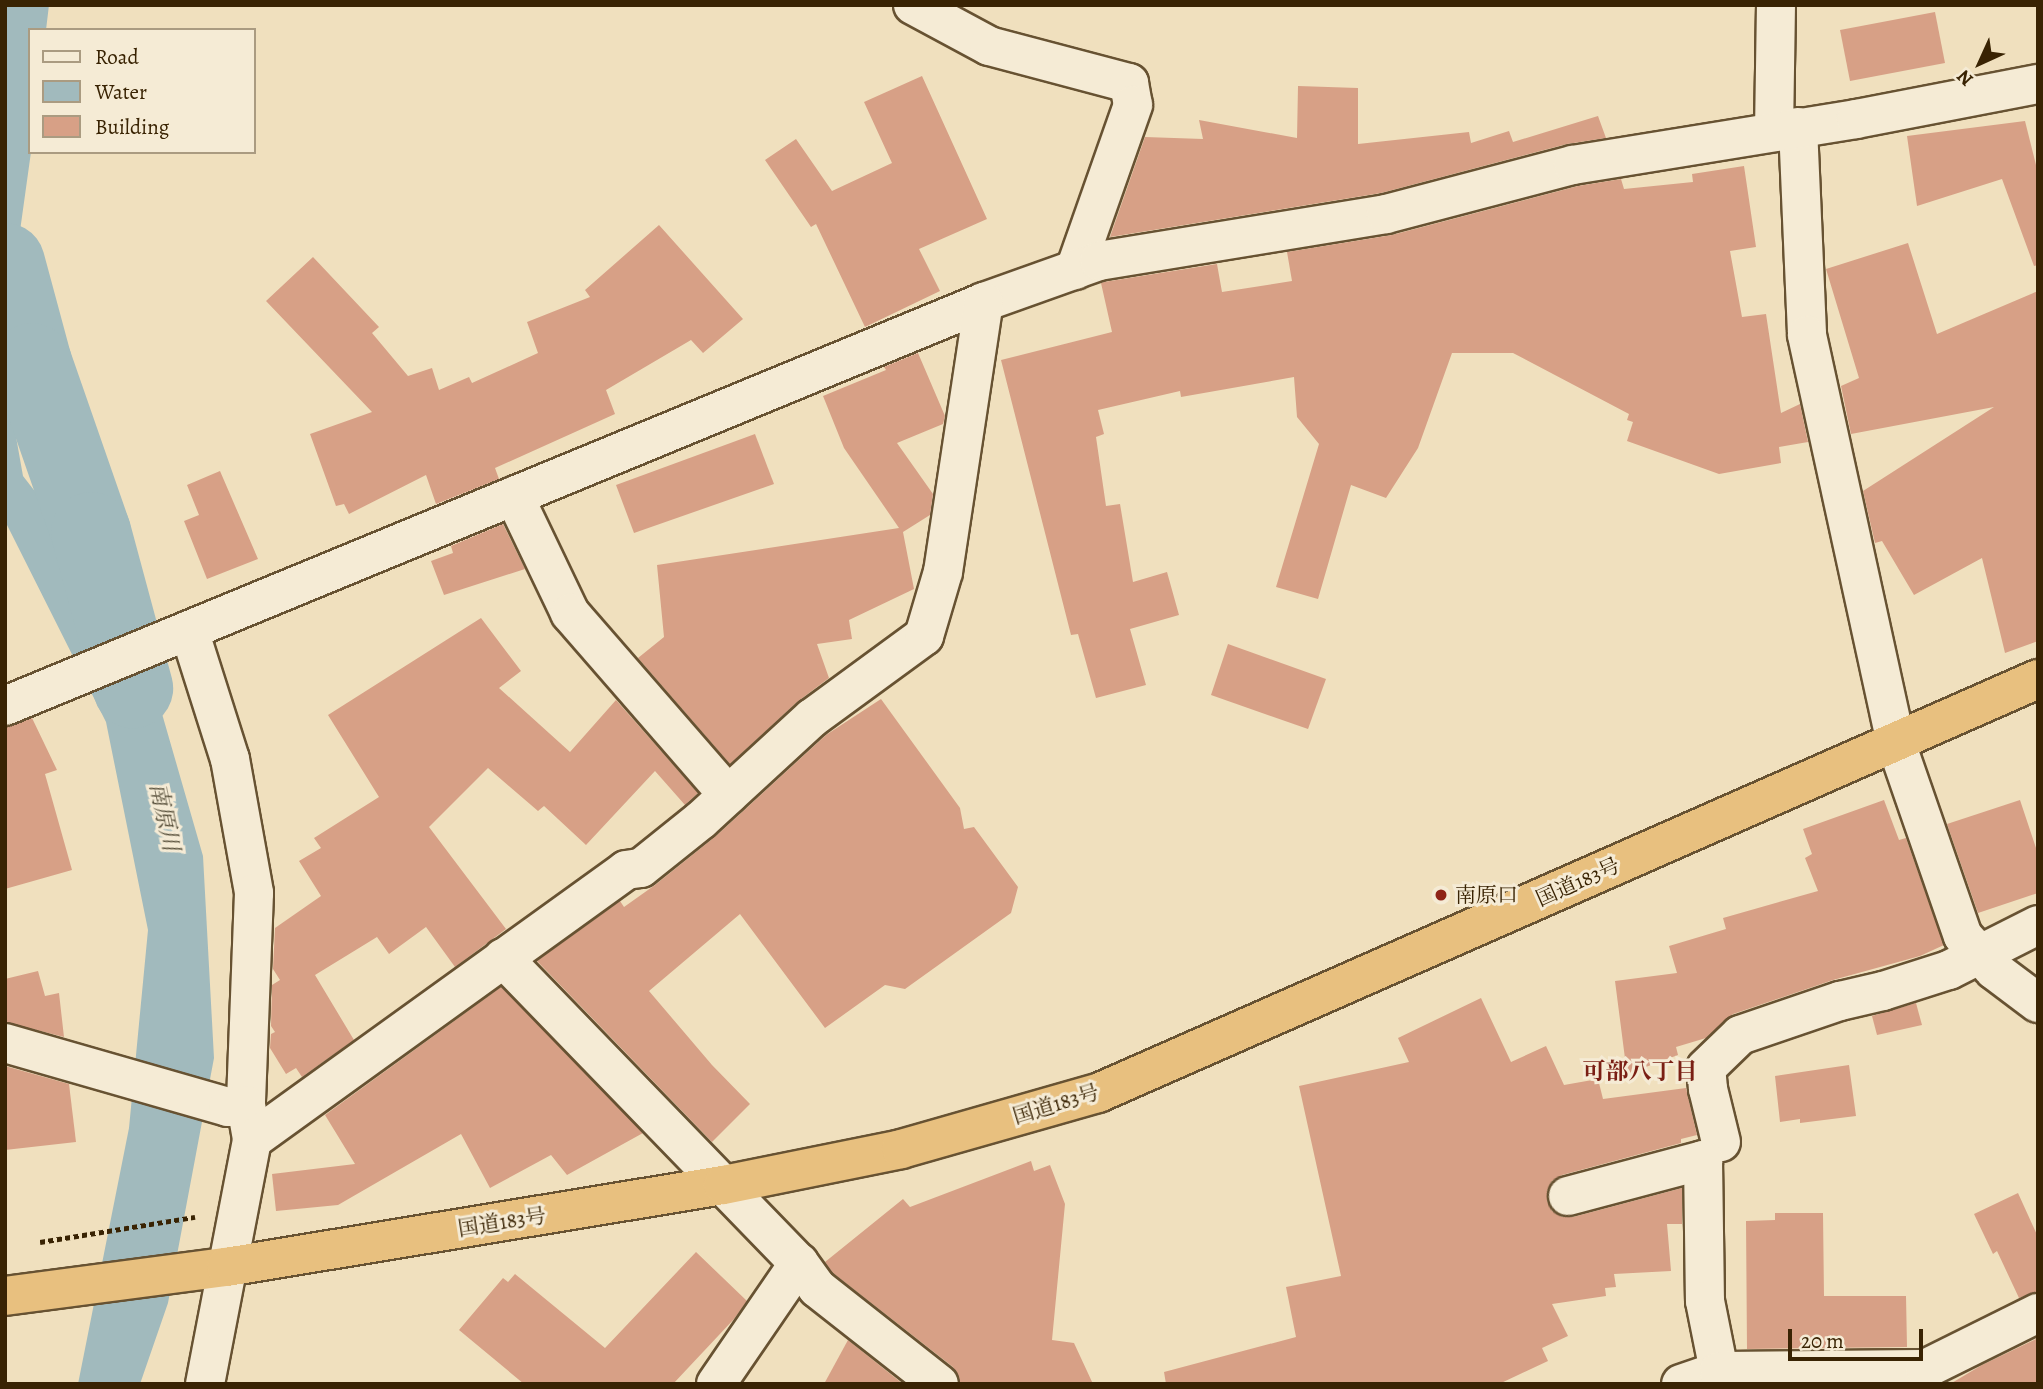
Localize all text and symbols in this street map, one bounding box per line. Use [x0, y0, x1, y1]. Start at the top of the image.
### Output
legend [28, 28, 256, 154]
north arrow [1945, 28, 2015, 98]
text: Road [95, 43, 139, 71]
text: N [1951, 64, 1979, 92]
text: Water [95, 78, 147, 106]
text: Building [95, 113, 169, 141]
water label: 南原川 [143, 780, 185, 854]
street label: 国道183号 [1532, 852, 1624, 912]
place label: 南原口 [1455, 882, 1518, 908]
marker: 南原口 [1433, 887, 1449, 903]
district label: 可部八丁目 [1583, 1058, 1697, 1086]
street label: 国道183号 [1010, 1079, 1102, 1129]
street label: 国道183号 [456, 1203, 548, 1241]
scale bar [1791, 1316, 1926, 1360]
text: 20 m [1801, 1327, 1844, 1355]

